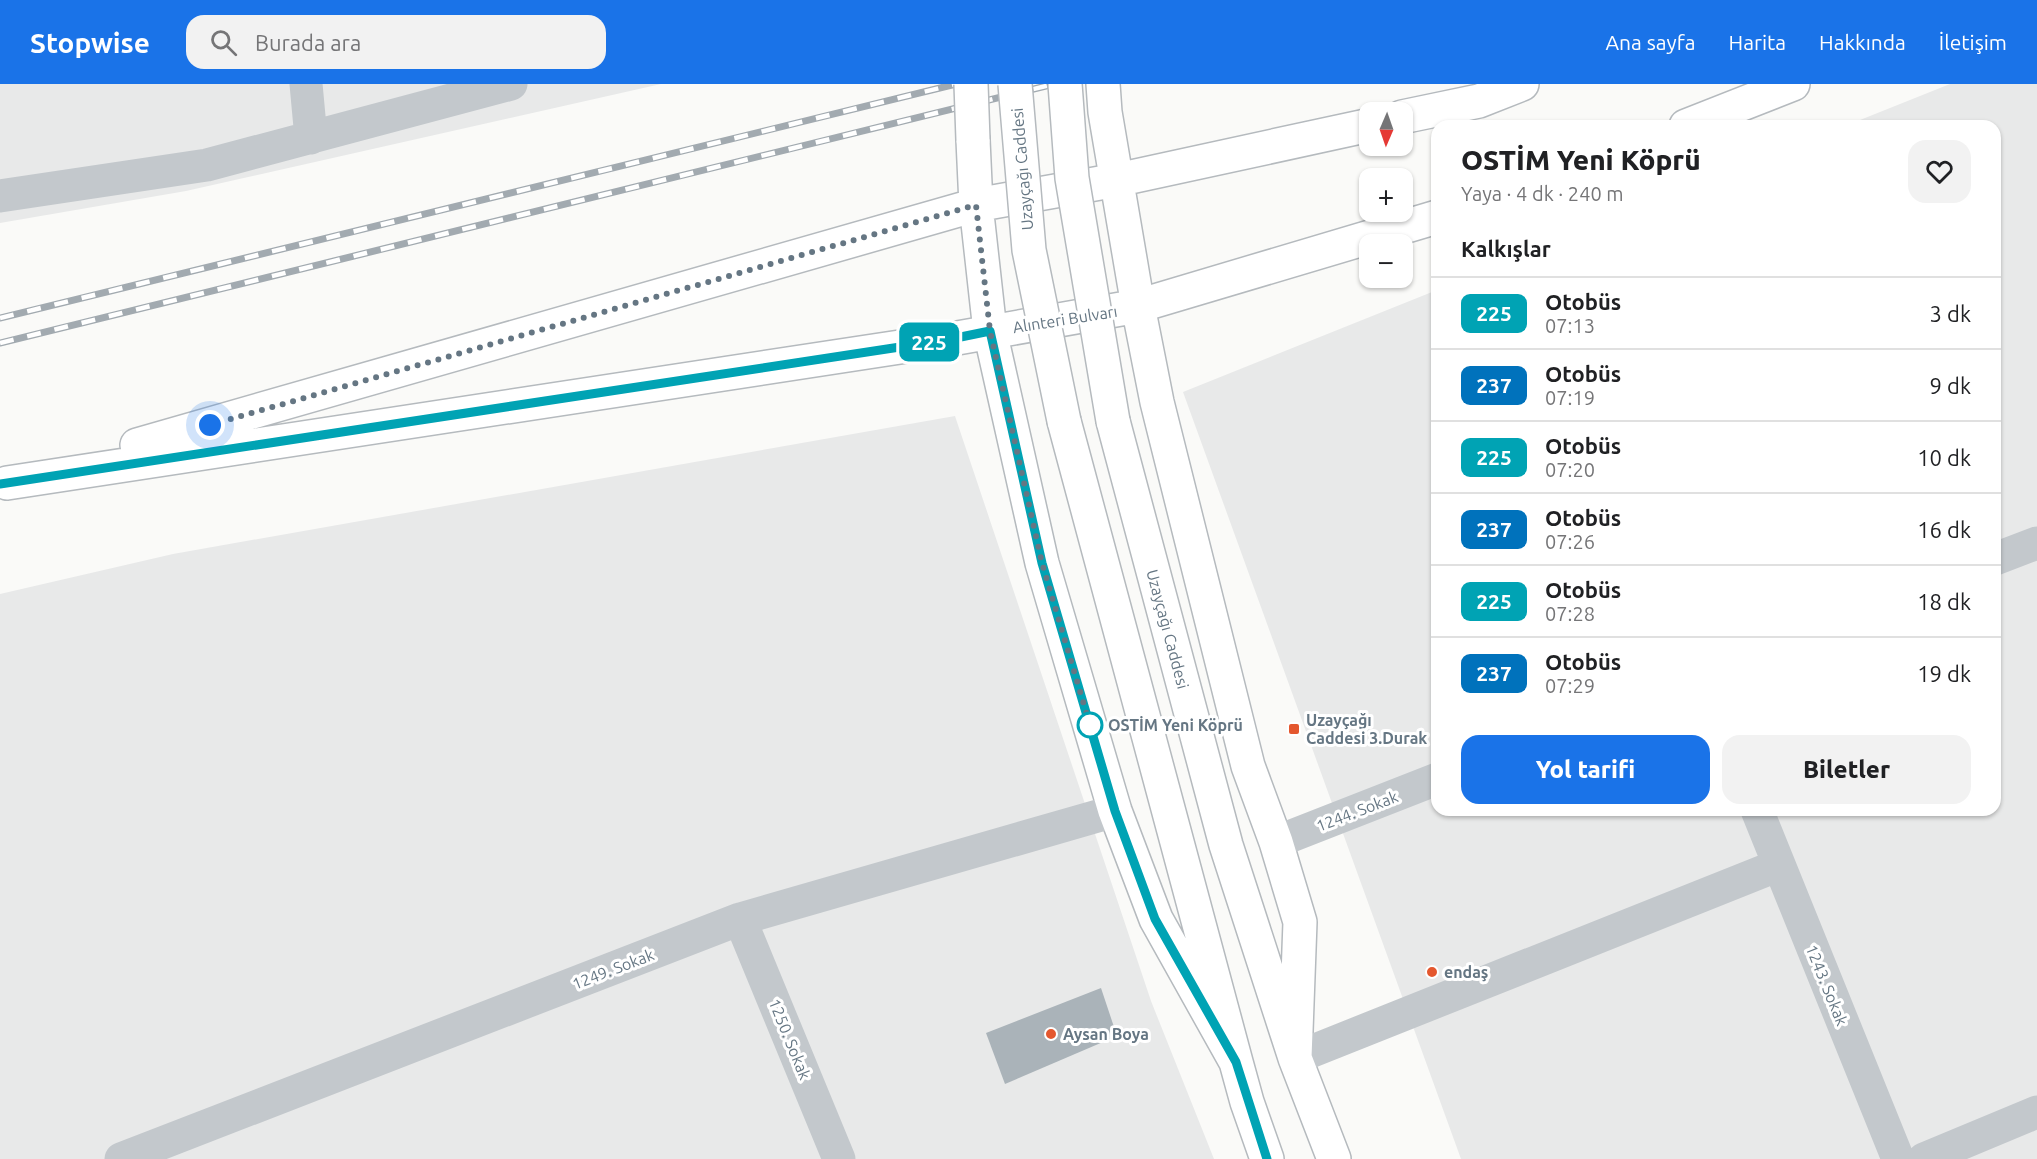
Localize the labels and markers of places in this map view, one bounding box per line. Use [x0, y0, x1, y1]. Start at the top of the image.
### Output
place label: Uzayçağı Caddesi 3.Durak [1306, 711, 1427, 747]
marker: OSTİM Yeni Köprü [1077, 712, 1103, 738]
place label: OSTİM Yeni Köprü [1108, 716, 1243, 734]
marker: Uzayçağı Caddesi 3.Durak [1287, 722, 1301, 736]
place label: endaş [1444, 963, 1488, 982]
marker: endaş [1425, 965, 1439, 979]
place label: Aysan Boya [1063, 1025, 1149, 1043]
marker: Aysan Boya [1044, 1027, 1058, 1041]

